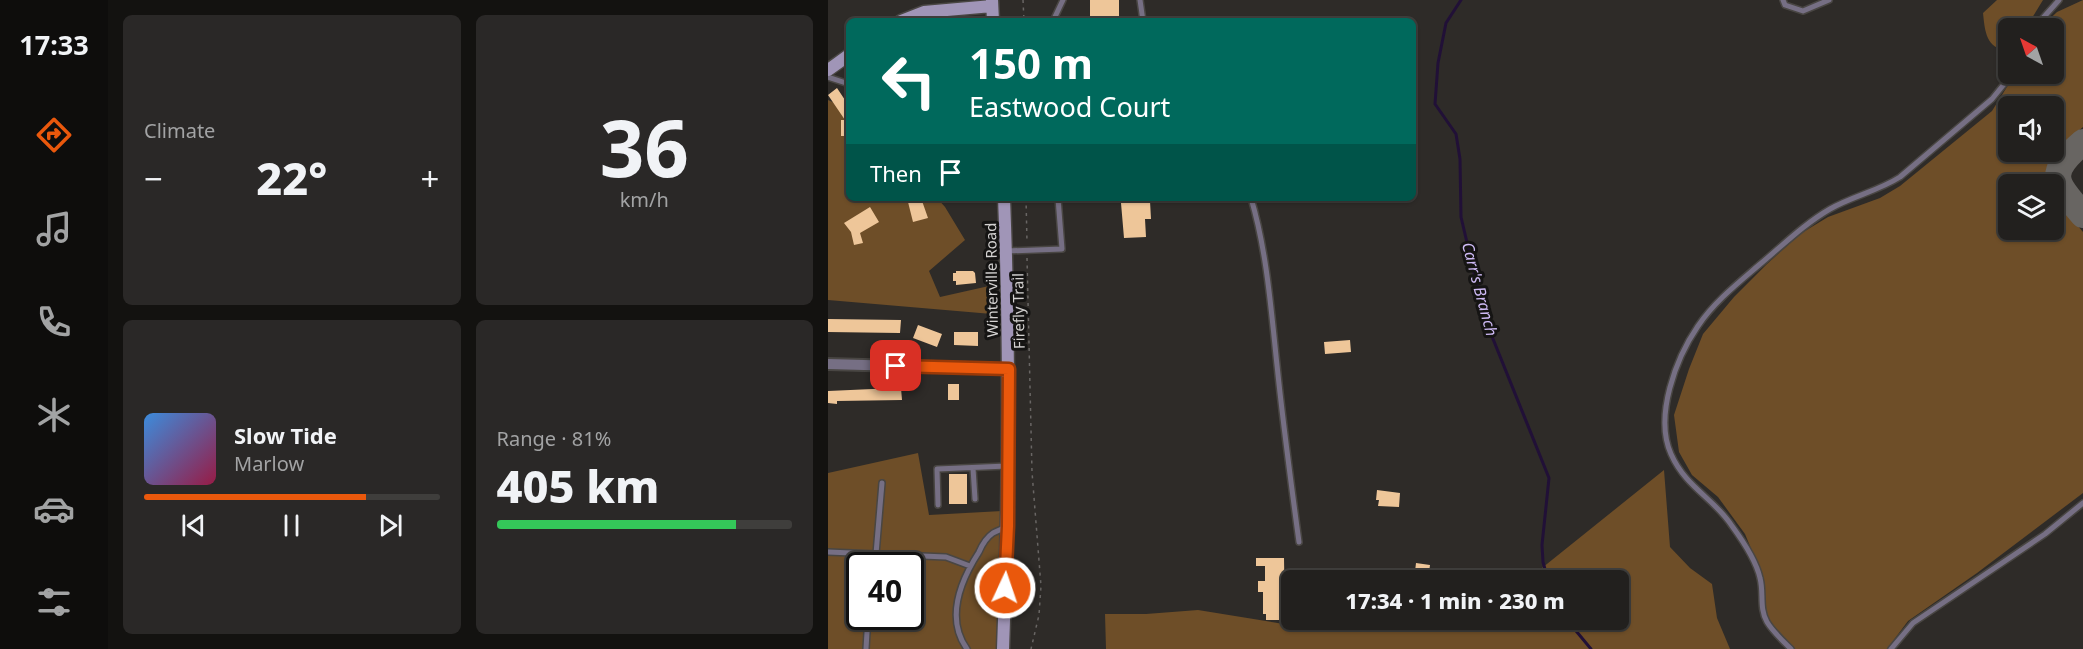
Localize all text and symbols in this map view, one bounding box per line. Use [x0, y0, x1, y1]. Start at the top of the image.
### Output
north arrow [1998, 18, 2064, 84]
map controls [1998, 18, 2064, 240]
text: 17:33 [19, 26, 89, 63]
text: 150 m [969, 34, 1093, 91]
icon: left [870, 42, 948, 120]
text: Eastwood Court [969, 88, 1170, 125]
text: 36 [600, 94, 689, 200]
button: sound [1998, 96, 2064, 162]
icon: directions [33, 114, 75, 156]
text: Climate [144, 117, 215, 144]
text: 22° [256, 147, 327, 208]
text: − [144, 156, 163, 201]
text: + [421, 156, 440, 201]
icon: arrive [934, 156, 967, 189]
text: Then [870, 158, 922, 188]
button: layers [1998, 174, 2064, 240]
text: km/h [620, 186, 669, 213]
icon: music [33, 208, 75, 250]
street label: Winterville Road [980, 222, 1002, 338]
water label: Carr's Branch [1457, 240, 1503, 338]
street label: Firefly Trail [1007, 273, 1029, 349]
icon: phone [33, 301, 75, 343]
pin [870, 340, 921, 391]
icon: arrive [879, 349, 912, 382]
icon: climate [33, 394, 75, 436]
text: Slow Tide [234, 420, 337, 450]
text: Range · 81% [497, 425, 611, 452]
text: Marlow [234, 450, 304, 477]
text: 405 km [497, 455, 659, 516]
icon: car [33, 488, 75, 530]
icon: previous [177, 509, 210, 542]
icon: pause [275, 509, 308, 542]
icon: next [374, 509, 407, 542]
speed limit sign: 40 [846, 552, 924, 630]
position arrow [973, 556, 1037, 620]
icon: filters [33, 581, 75, 623]
text: 17:34 · 1 min · 230 m [1345, 585, 1565, 615]

